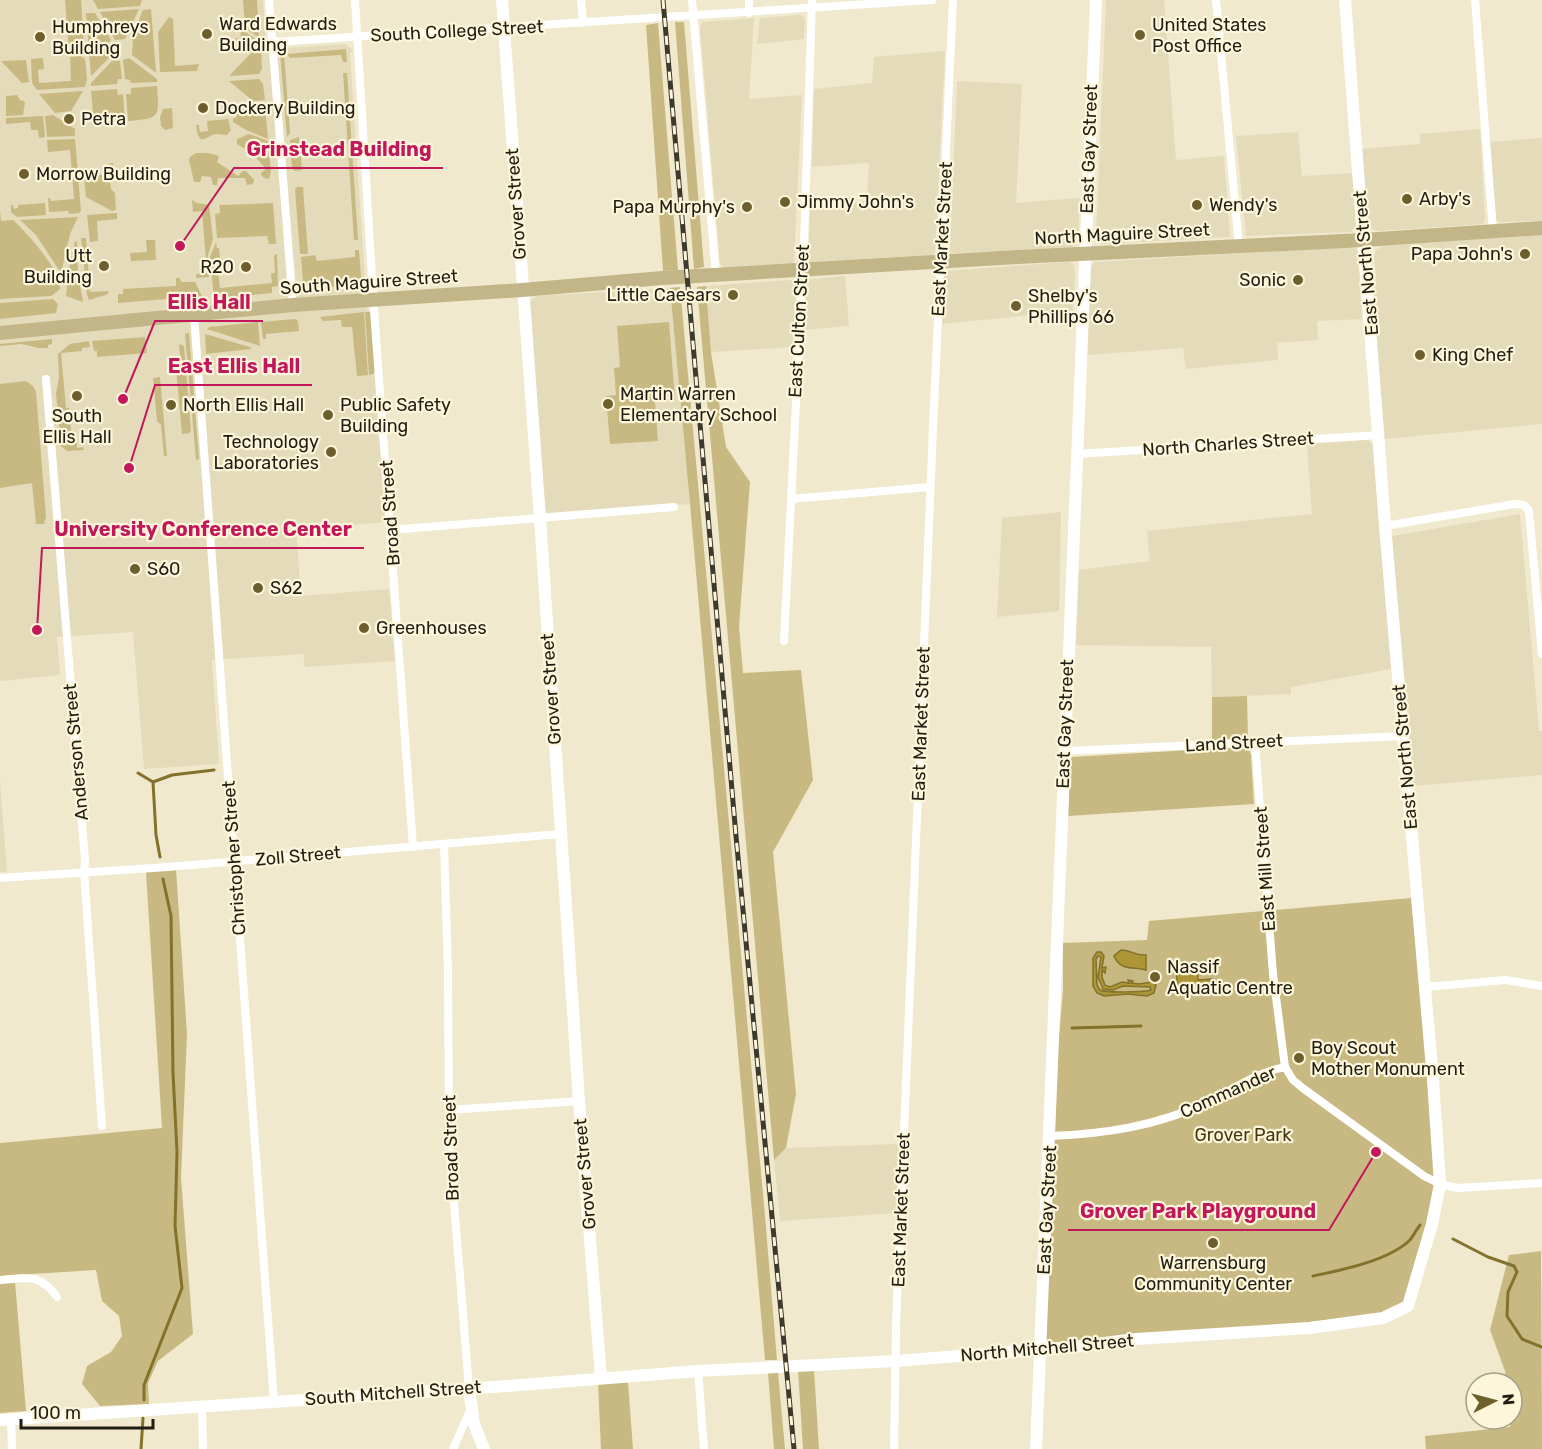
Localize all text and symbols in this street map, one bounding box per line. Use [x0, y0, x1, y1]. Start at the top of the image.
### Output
place label: Ward Edwards Building [219, 13, 337, 56]
place label: United States Post Office [1152, 14, 1267, 57]
street label: South College Street [370, 15, 544, 47]
place label: Humphreys Building [52, 16, 149, 59]
marker: Ward Edwards Building [200, 27, 214, 41]
marker: United States Post Office [1133, 28, 1147, 42]
marker: Humphreys Building [33, 30, 47, 44]
street label: East Gay Street [1076, 84, 1102, 214]
place label: Dockery Building [215, 97, 356, 119]
marker: Dockery Building [196, 101, 210, 115]
place label: Petra [81, 108, 126, 130]
marker: Petra [62, 112, 76, 126]
callout: Grinstead Building [234, 130, 443, 168]
text: Grinstead Building [246, 137, 432, 161]
street label: Grover Street [501, 148, 531, 260]
street label: East Market Street [927, 161, 957, 317]
place label: Morrow Building [36, 163, 171, 185]
marker: Morrow Building [17, 167, 31, 181]
place label: Arby's [1419, 188, 1471, 210]
street label: East North Street [1349, 190, 1383, 336]
place label: Jimmy John's [797, 191, 914, 213]
marker: Arby's [1400, 192, 1414, 206]
place label: Wendy's [1209, 194, 1277, 216]
marker: Jimmy John's [778, 195, 792, 209]
place label: Papa Murphy's [613, 196, 735, 218]
marker: Wendy's [1190, 198, 1204, 212]
marker: Papa Murphy's [740, 200, 754, 214]
street label: North Maguire Street [1034, 218, 1210, 250]
place label: Papa John's [1411, 243, 1513, 265]
street label: East Culton Street [784, 244, 814, 398]
place label: Utt Building [24, 245, 92, 288]
marker: Papa John's [1518, 247, 1532, 261]
place label: R20 [200, 256, 234, 278]
marker: Utt Building [97, 259, 111, 273]
marker: R20 [239, 260, 253, 274]
street label: South Maguire Street [279, 265, 459, 299]
place label: Sonic [1239, 269, 1286, 291]
marker: Sonic [1291, 273, 1305, 287]
callout: Ellis Hall [155, 283, 263, 321]
place label: Little Caesars [606, 284, 721, 306]
place label: Shelby's Phillips 66 [1028, 285, 1114, 328]
marker: Little Caesars [726, 288, 740, 302]
text: Ellis Hall [167, 290, 251, 314]
marker: Shelby's Phillips 66 [1009, 299, 1023, 313]
place label: King Chef [1432, 344, 1513, 366]
callout: East Ellis Hall [155, 347, 312, 385]
marker: King Chef [1413, 348, 1427, 362]
text: East Ellis Hall [168, 354, 300, 378]
place label: Martin Warren Elementary School [620, 383, 777, 426]
marker: South Ellis Hall [70, 389, 84, 403]
place label: North Ellis Hall [183, 394, 304, 416]
place label: Public Safety Building [340, 394, 451, 437]
marker: Martin Warren Elementary School [601, 397, 615, 411]
marker: North Ellis Hall [164, 398, 178, 412]
place label: South Ellis Hall [42, 405, 112, 448]
marker: Public Safety Building [321, 408, 335, 422]
street label: North Charles Street [1141, 427, 1315, 461]
place label: Technology Laboratories [214, 431, 319, 474]
marker: Technology Laboratories [324, 445, 338, 459]
street label: Broad Street [375, 459, 405, 567]
callout: University Conference Center [42, 510, 364, 548]
text: University Conference Center [54, 517, 352, 541]
place label: S60 [147, 558, 180, 580]
marker: S60 [128, 562, 142, 576]
place label: S62 [270, 577, 303, 599]
marker: S62 [251, 581, 265, 595]
place label: Greenhouses [376, 617, 487, 639]
marker: Greenhouses [357, 621, 371, 635]
street label: Grover Street [536, 633, 566, 745]
street label: East Market Street [907, 646, 935, 802]
street label: East Gay Street [1052, 659, 1078, 789]
street label: Anderson Street [59, 683, 93, 821]
street label: East North Street [1388, 684, 1422, 830]
street label: Land Street [1184, 729, 1284, 757]
street label: Christopher Street [218, 780, 250, 936]
street label: East Mill Street [1250, 806, 1280, 932]
street label: Zoll Street [254, 841, 342, 871]
place label: Nassif Aquatic Centre [1167, 956, 1293, 999]
marker: Nassif Aquatic Centre [1148, 970, 1162, 984]
place label: Boy Scout Mother Monument [1311, 1037, 1465, 1080]
marker: Boy Scout Mother Monument [1292, 1051, 1306, 1065]
street label: Commander [1177, 1061, 1280, 1123]
street label: Broad Street [438, 1095, 464, 1201]
street label: Grover Street [569, 1117, 601, 1231]
park label: Grover Park [1195, 1124, 1292, 1146]
street label: East Market Street [887, 1132, 915, 1288]
street label: East Gay Street [1033, 1145, 1061, 1275]
callout: Grover Park Playground [1068, 1192, 1329, 1230]
text: Grover Park Playground [1080, 1199, 1316, 1223]
marker: Warrensburg Community Center [1206, 1236, 1220, 1250]
place label: Warrensburg Community Center [1134, 1252, 1292, 1295]
street label: North Mitchell Street [959, 1329, 1135, 1367]
north arrow [1464, 1371, 1524, 1431]
street label: South Mitchell Street [304, 1376, 482, 1410]
scale bar [21, 1392, 153, 1430]
text: N [1498, 1393, 1518, 1406]
text: 100 m [30, 1402, 81, 1424]

